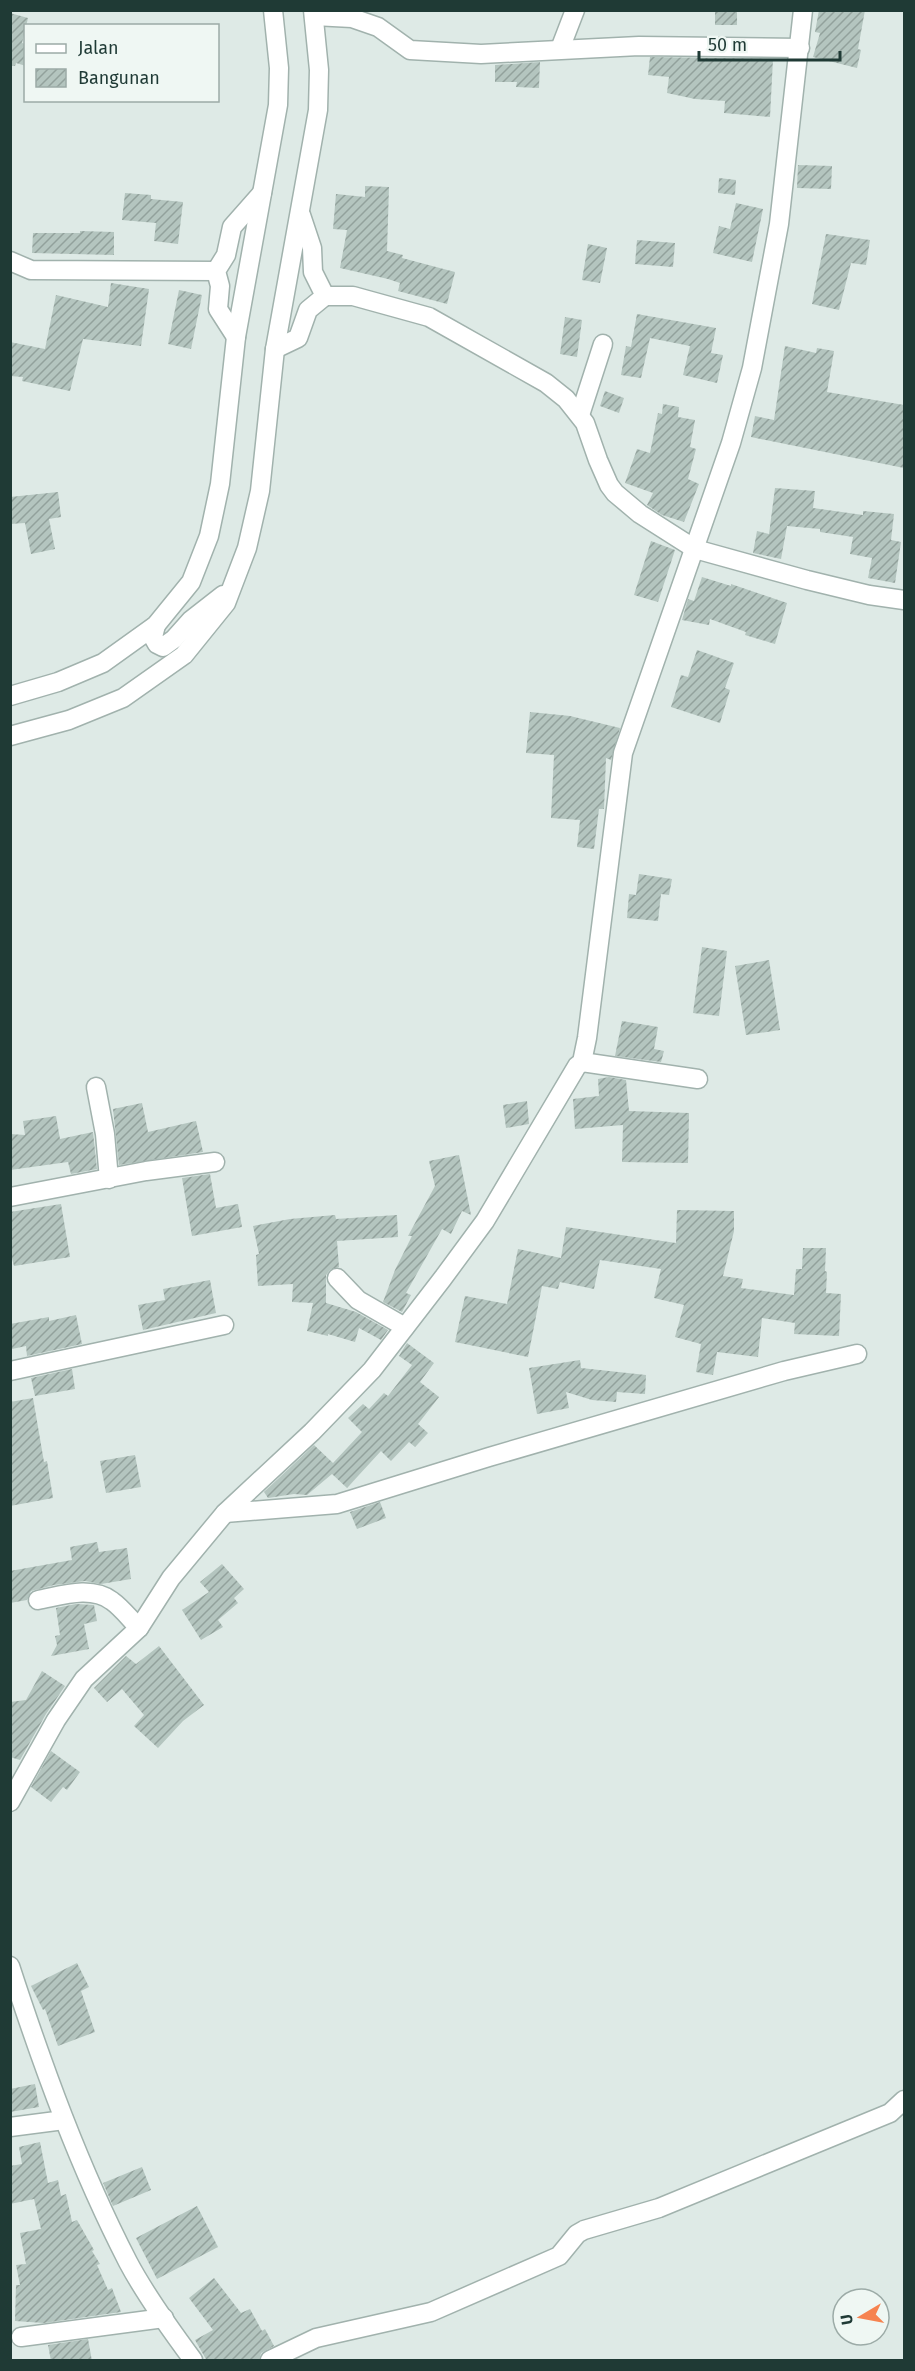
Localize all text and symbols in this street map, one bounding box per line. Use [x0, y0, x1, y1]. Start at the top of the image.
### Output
legend [24, 24, 219, 102]
scale bar [699, 24, 840, 62]
text: 50 m [708, 34, 747, 56]
text: Jalan [78, 37, 119, 59]
text: Bangunan [78, 67, 160, 89]
north arrow [831, 2287, 891, 2347]
text: U [836, 2313, 857, 2326]

